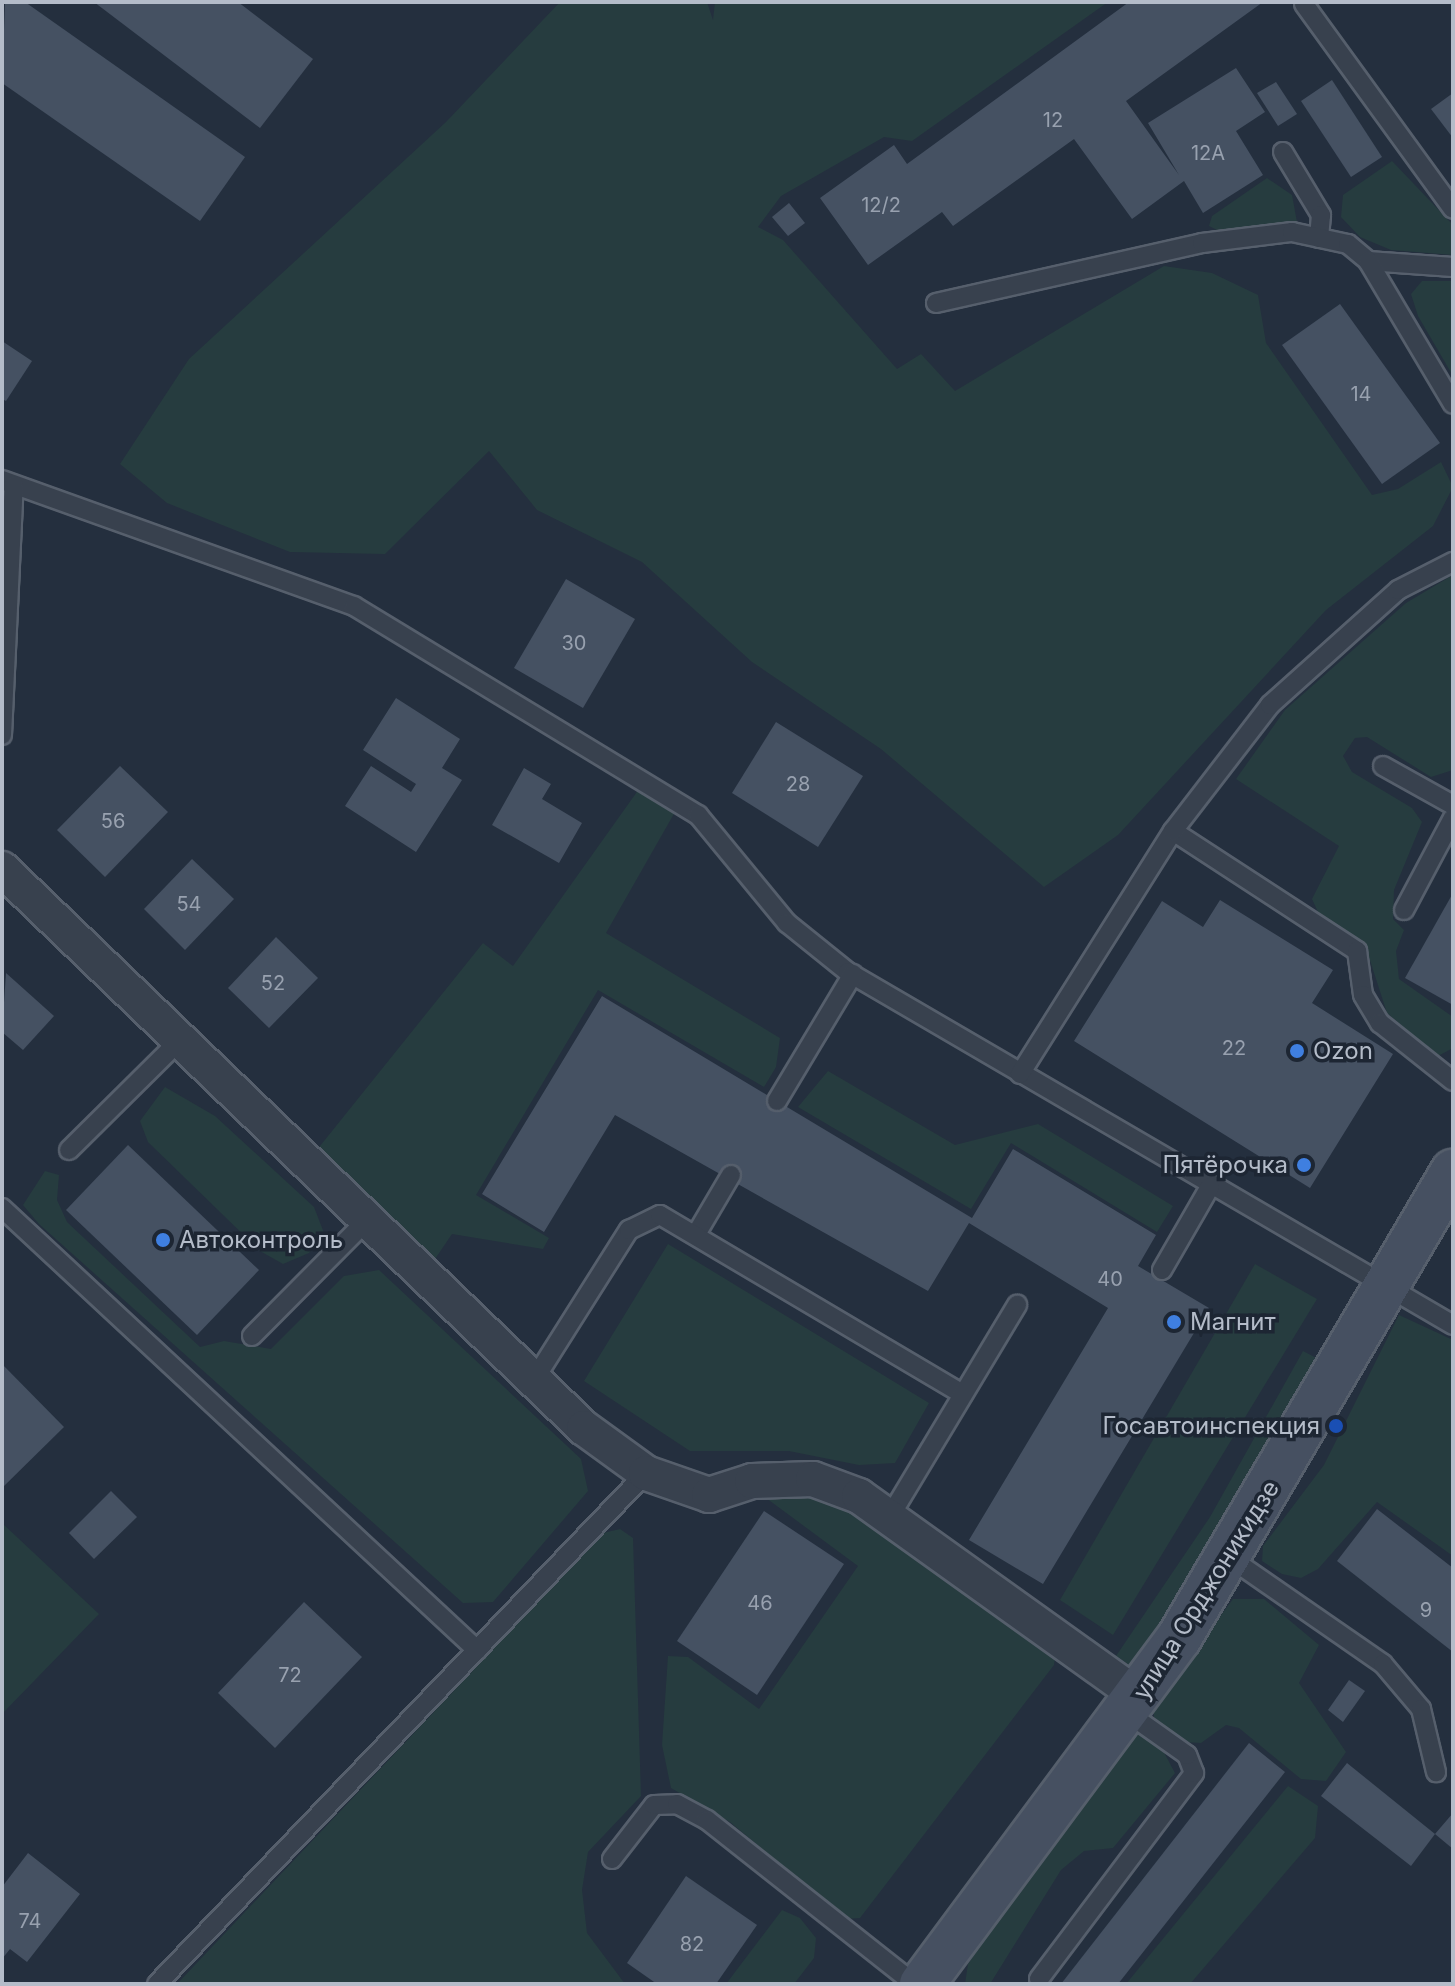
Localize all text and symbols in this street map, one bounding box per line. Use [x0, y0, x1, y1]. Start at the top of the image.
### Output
house number: 12 [1043, 108, 1063, 132]
house number: 12А [1191, 141, 1225, 165]
house number: 12/2 [861, 193, 901, 217]
house number: 14 [1350, 382, 1372, 406]
house number: 30 [562, 631, 586, 655]
house number: 28 [786, 772, 810, 796]
house number: 56 [101, 809, 125, 833]
house number: 54 [176, 892, 202, 916]
house number: 52 [261, 971, 285, 995]
house number: 22 [1222, 1036, 1246, 1060]
place label: Ozon [1313, 1037, 1373, 1065]
marker: Ozon [1288, 1042, 1306, 1060]
place label: Пятёрочка [1162, 1151, 1288, 1179]
marker: Пятёрочка [1295, 1156, 1313, 1174]
place label: Автоконтроль [179, 1226, 343, 1254]
marker: Автоконтроль [154, 1231, 172, 1249]
house number: 40 [1097, 1267, 1123, 1291]
place label: Магнит [1190, 1308, 1276, 1336]
marker: Магнит [1165, 1313, 1183, 1331]
place label: Госавтоинспекция [1102, 1412, 1320, 1440]
marker: Госавтоинспекция [1327, 1417, 1345, 1435]
street label: улица Орджоникидзе [1127, 1475, 1285, 1705]
house number: 46 [747, 1591, 773, 1615]
house number: 9 [1420, 1598, 1432, 1622]
house number: 72 [278, 1663, 302, 1687]
house number: 74 [18, 1909, 42, 1933]
house number: 82 [680, 1932, 704, 1956]

